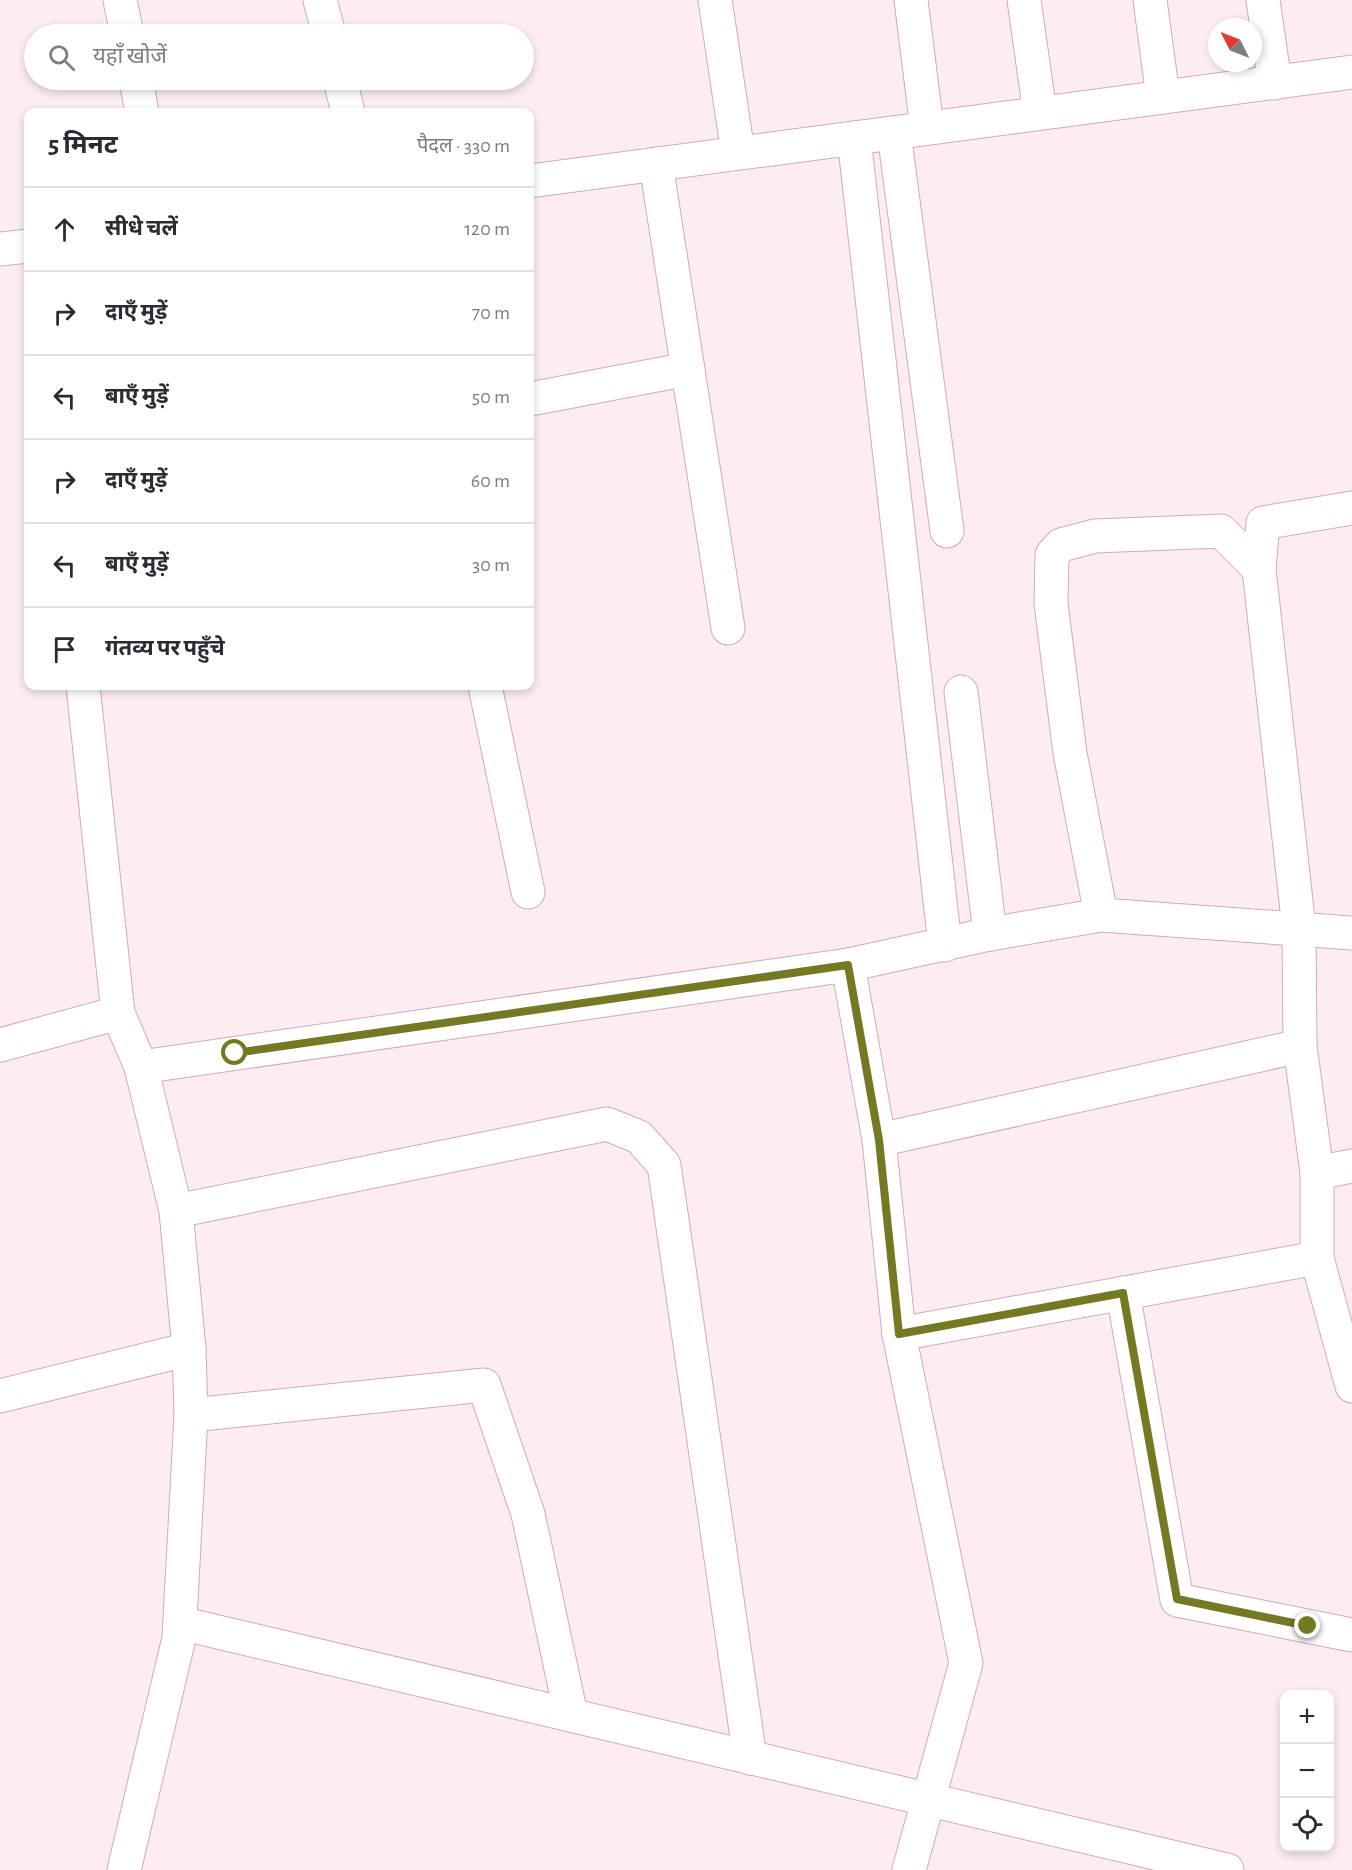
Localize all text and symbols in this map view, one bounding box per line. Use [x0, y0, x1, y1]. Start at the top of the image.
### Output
north arrow [1208, 18, 1262, 72]
search box [24, 24, 534, 90]
icon: search [45, 41, 78, 74]
text: यहाँ खोजें [93, 45, 167, 67]
text: 5 मिनट [48, 132, 118, 158]
text: पैदल · 330 m [417, 136, 510, 156]
icon: ahead [48, 213, 81, 246]
text: सीधे चलें [105, 217, 178, 239]
text: 120 m [464, 219, 510, 239]
icon: right [48, 297, 81, 330]
text: दाएँ मुड़ें [105, 301, 167, 323]
text: 70 m [472, 303, 510, 323]
icon: left [48, 381, 81, 414]
text: बाएँ मुड़ें [105, 385, 169, 407]
text: 50 m [472, 387, 510, 407]
icon: right [48, 465, 81, 498]
text: दाएँ मुड़ें [105, 469, 167, 491]
text: 60 m [471, 471, 510, 491]
icon: left [48, 549, 81, 582]
text: बाएँ मुड़ें [105, 553, 169, 575]
text: 30 m [472, 555, 510, 575]
icon: arrive [48, 633, 81, 666]
text: गंतव्य पर पहुँचे [105, 637, 225, 659]
route start [221, 1039, 247, 1065]
route end [1294, 1612, 1320, 1638]
map controls [1280, 1690, 1334, 1852]
button: + [1280, 1690, 1334, 1744]
button: − [1280, 1744, 1334, 1798]
button: locate [1280, 1798, 1334, 1852]

